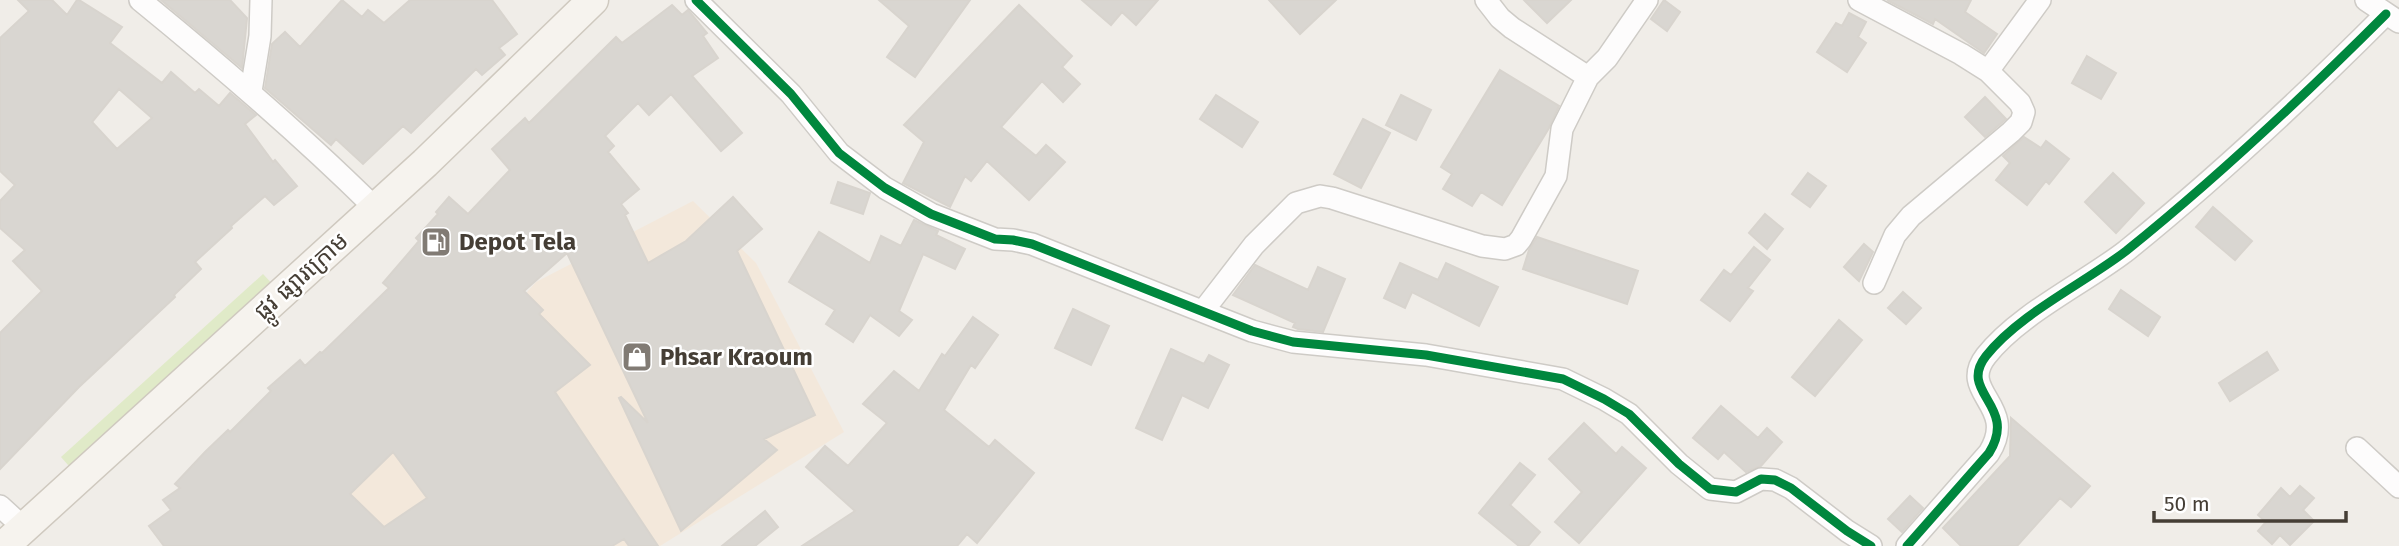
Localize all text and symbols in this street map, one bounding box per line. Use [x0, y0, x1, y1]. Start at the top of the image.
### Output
fuel station icon: Depot Tela [419, 225, 453, 259]
street label: ផ្លូវ ផ្សារក្រោម [248, 227, 359, 332]
place label: Depot Tela [459, 228, 576, 256]
shop icon: Phsar Kraoum [620, 340, 654, 374]
place label: Phsar Kraoum [660, 343, 813, 371]
scale bar [2154, 480, 2346, 524]
text: 50 m [2164, 491, 2210, 517]

